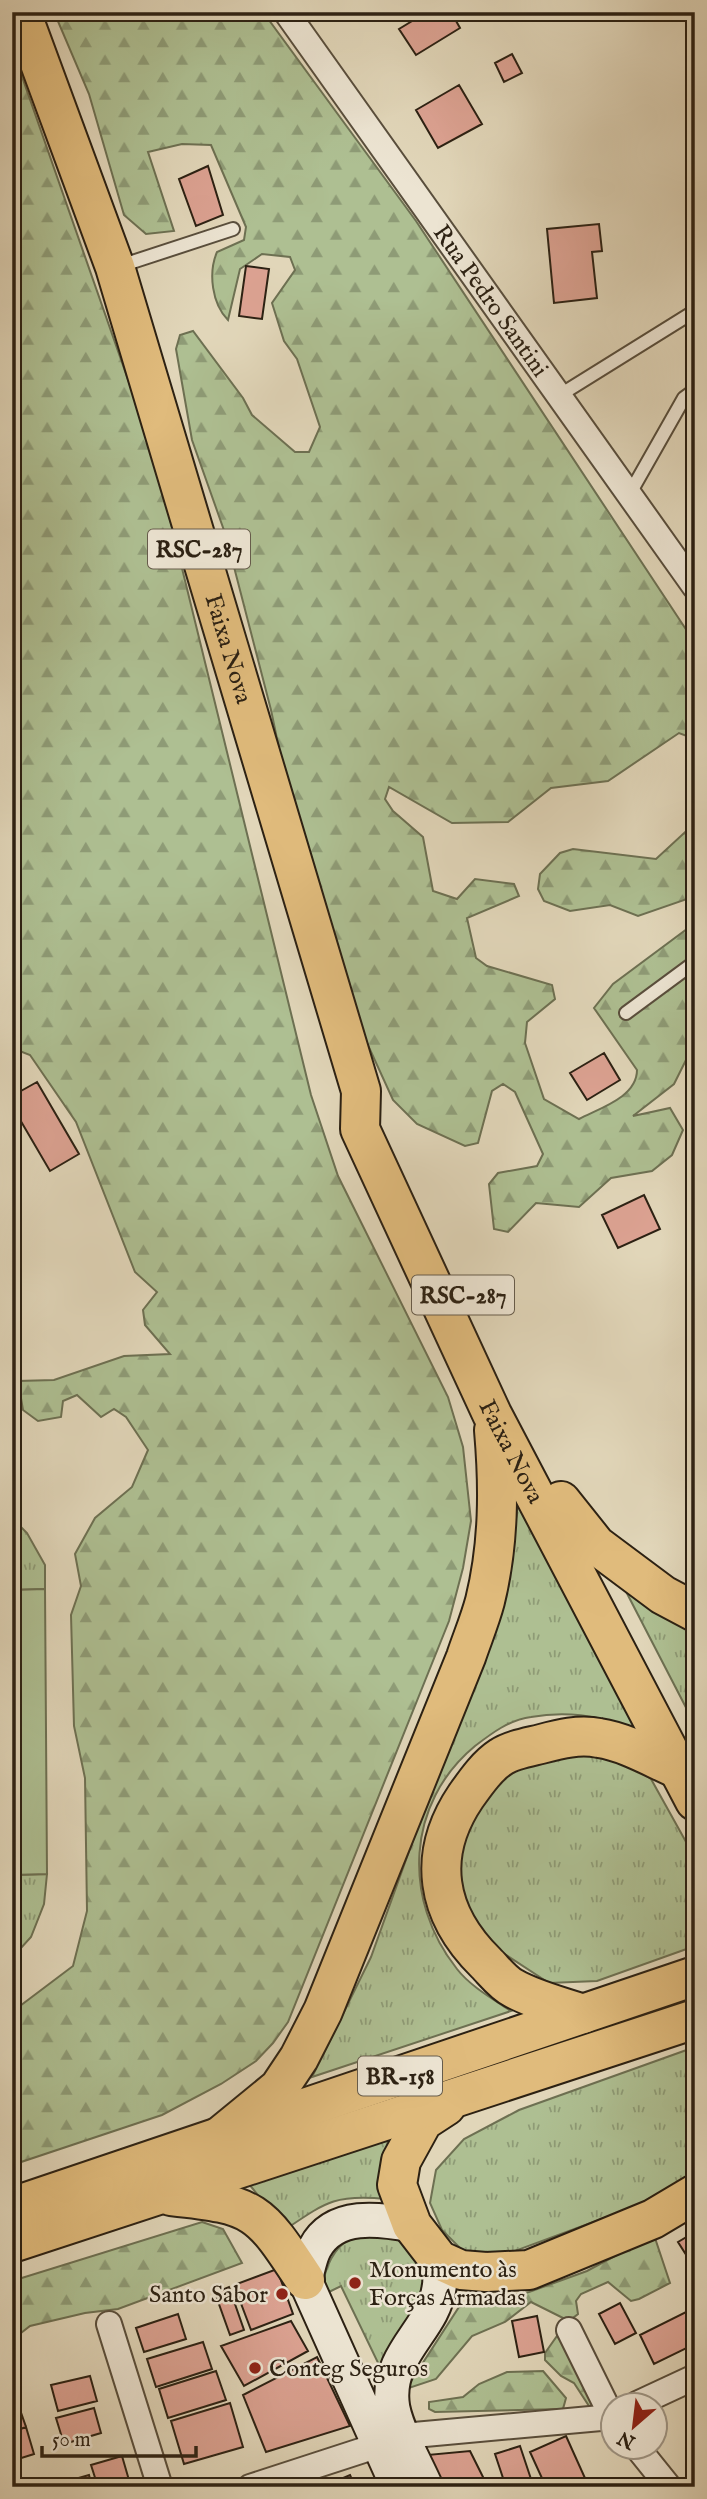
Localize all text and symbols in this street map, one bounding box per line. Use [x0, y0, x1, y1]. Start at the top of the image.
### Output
street label: Rua Pedro Santini [425, 219, 555, 384]
road number: RSC-287 [148, 530, 250, 568]
street label: Faixa Nova [197, 591, 259, 708]
road number: RSC-287 [412, 1276, 514, 1314]
street label: Faixa Nova [471, 1395, 550, 1510]
road number: BR-158 [358, 2056, 442, 2096]
place label: Monumento às Forças Armadas [369, 2255, 526, 2314]
marker: Monumento às Forças Armadas [347, 2275, 363, 2291]
place label: Santo Sabor [149, 2280, 268, 2311]
marker: Santo Sabor [274, 2286, 290, 2302]
place label: Conteg Seguros [269, 2354, 428, 2385]
marker: Conteg Seguros [247, 2360, 263, 2376]
north arrow [598, 2390, 668, 2460]
scale bar [42, 2415, 196, 2459]
text: N [614, 2425, 641, 2454]
text: 50 m [52, 2427, 91, 2454]

